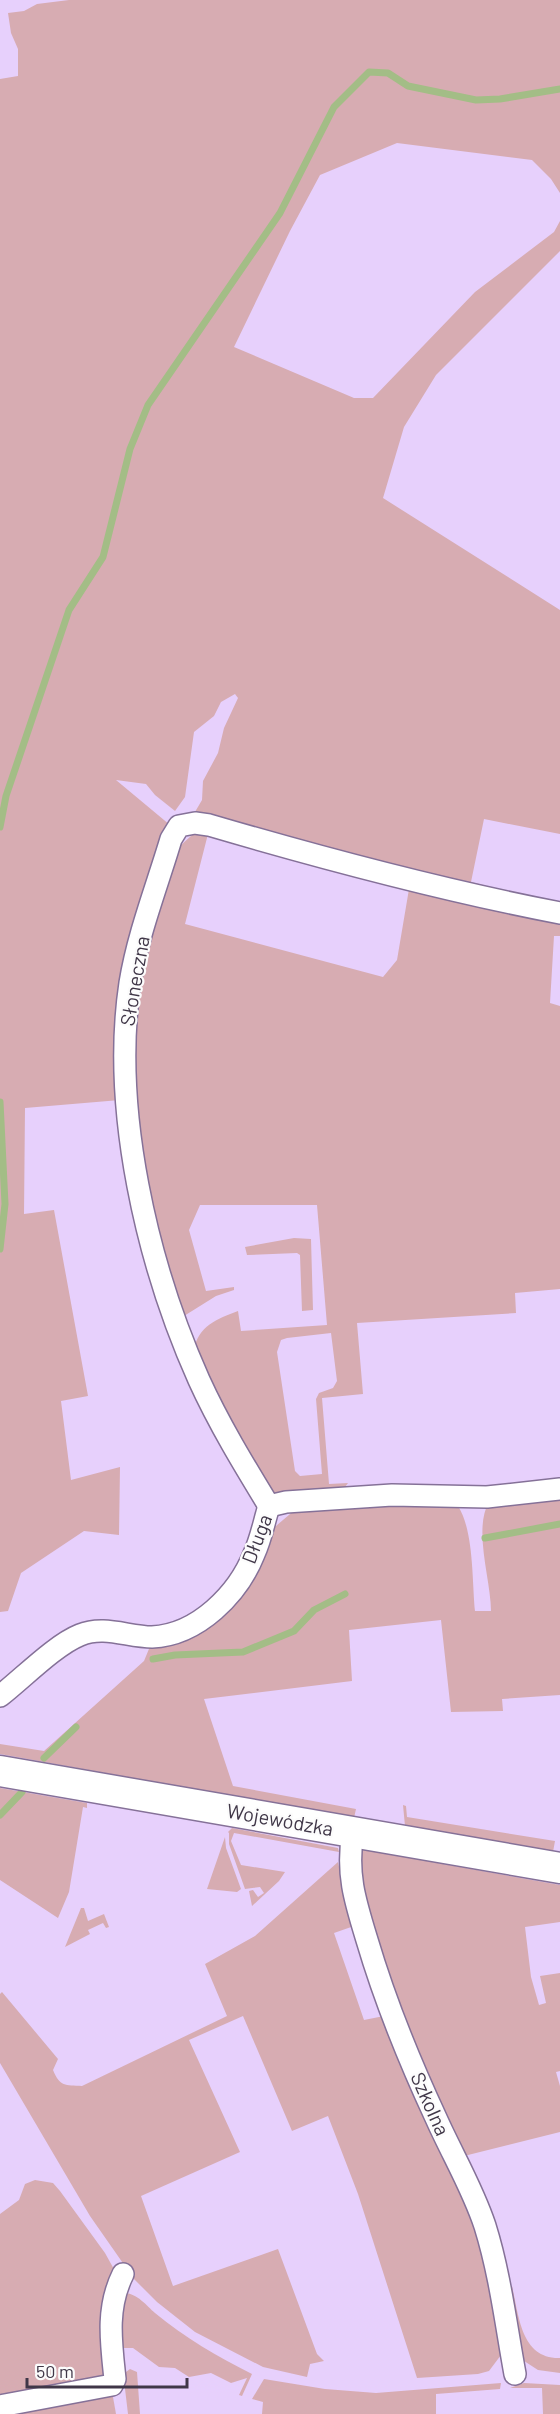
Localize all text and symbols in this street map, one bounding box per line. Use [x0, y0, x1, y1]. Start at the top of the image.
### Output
street label: Słoneczna [114, 934, 154, 1028]
street label: Długa [236, 1511, 276, 1567]
street label: Wojewódzka [225, 1798, 335, 1840]
street label: Szkolna [406, 2068, 455, 2139]
scale bar [27, 2351, 188, 2389]
text: 50 m [36, 2360, 74, 2382]

